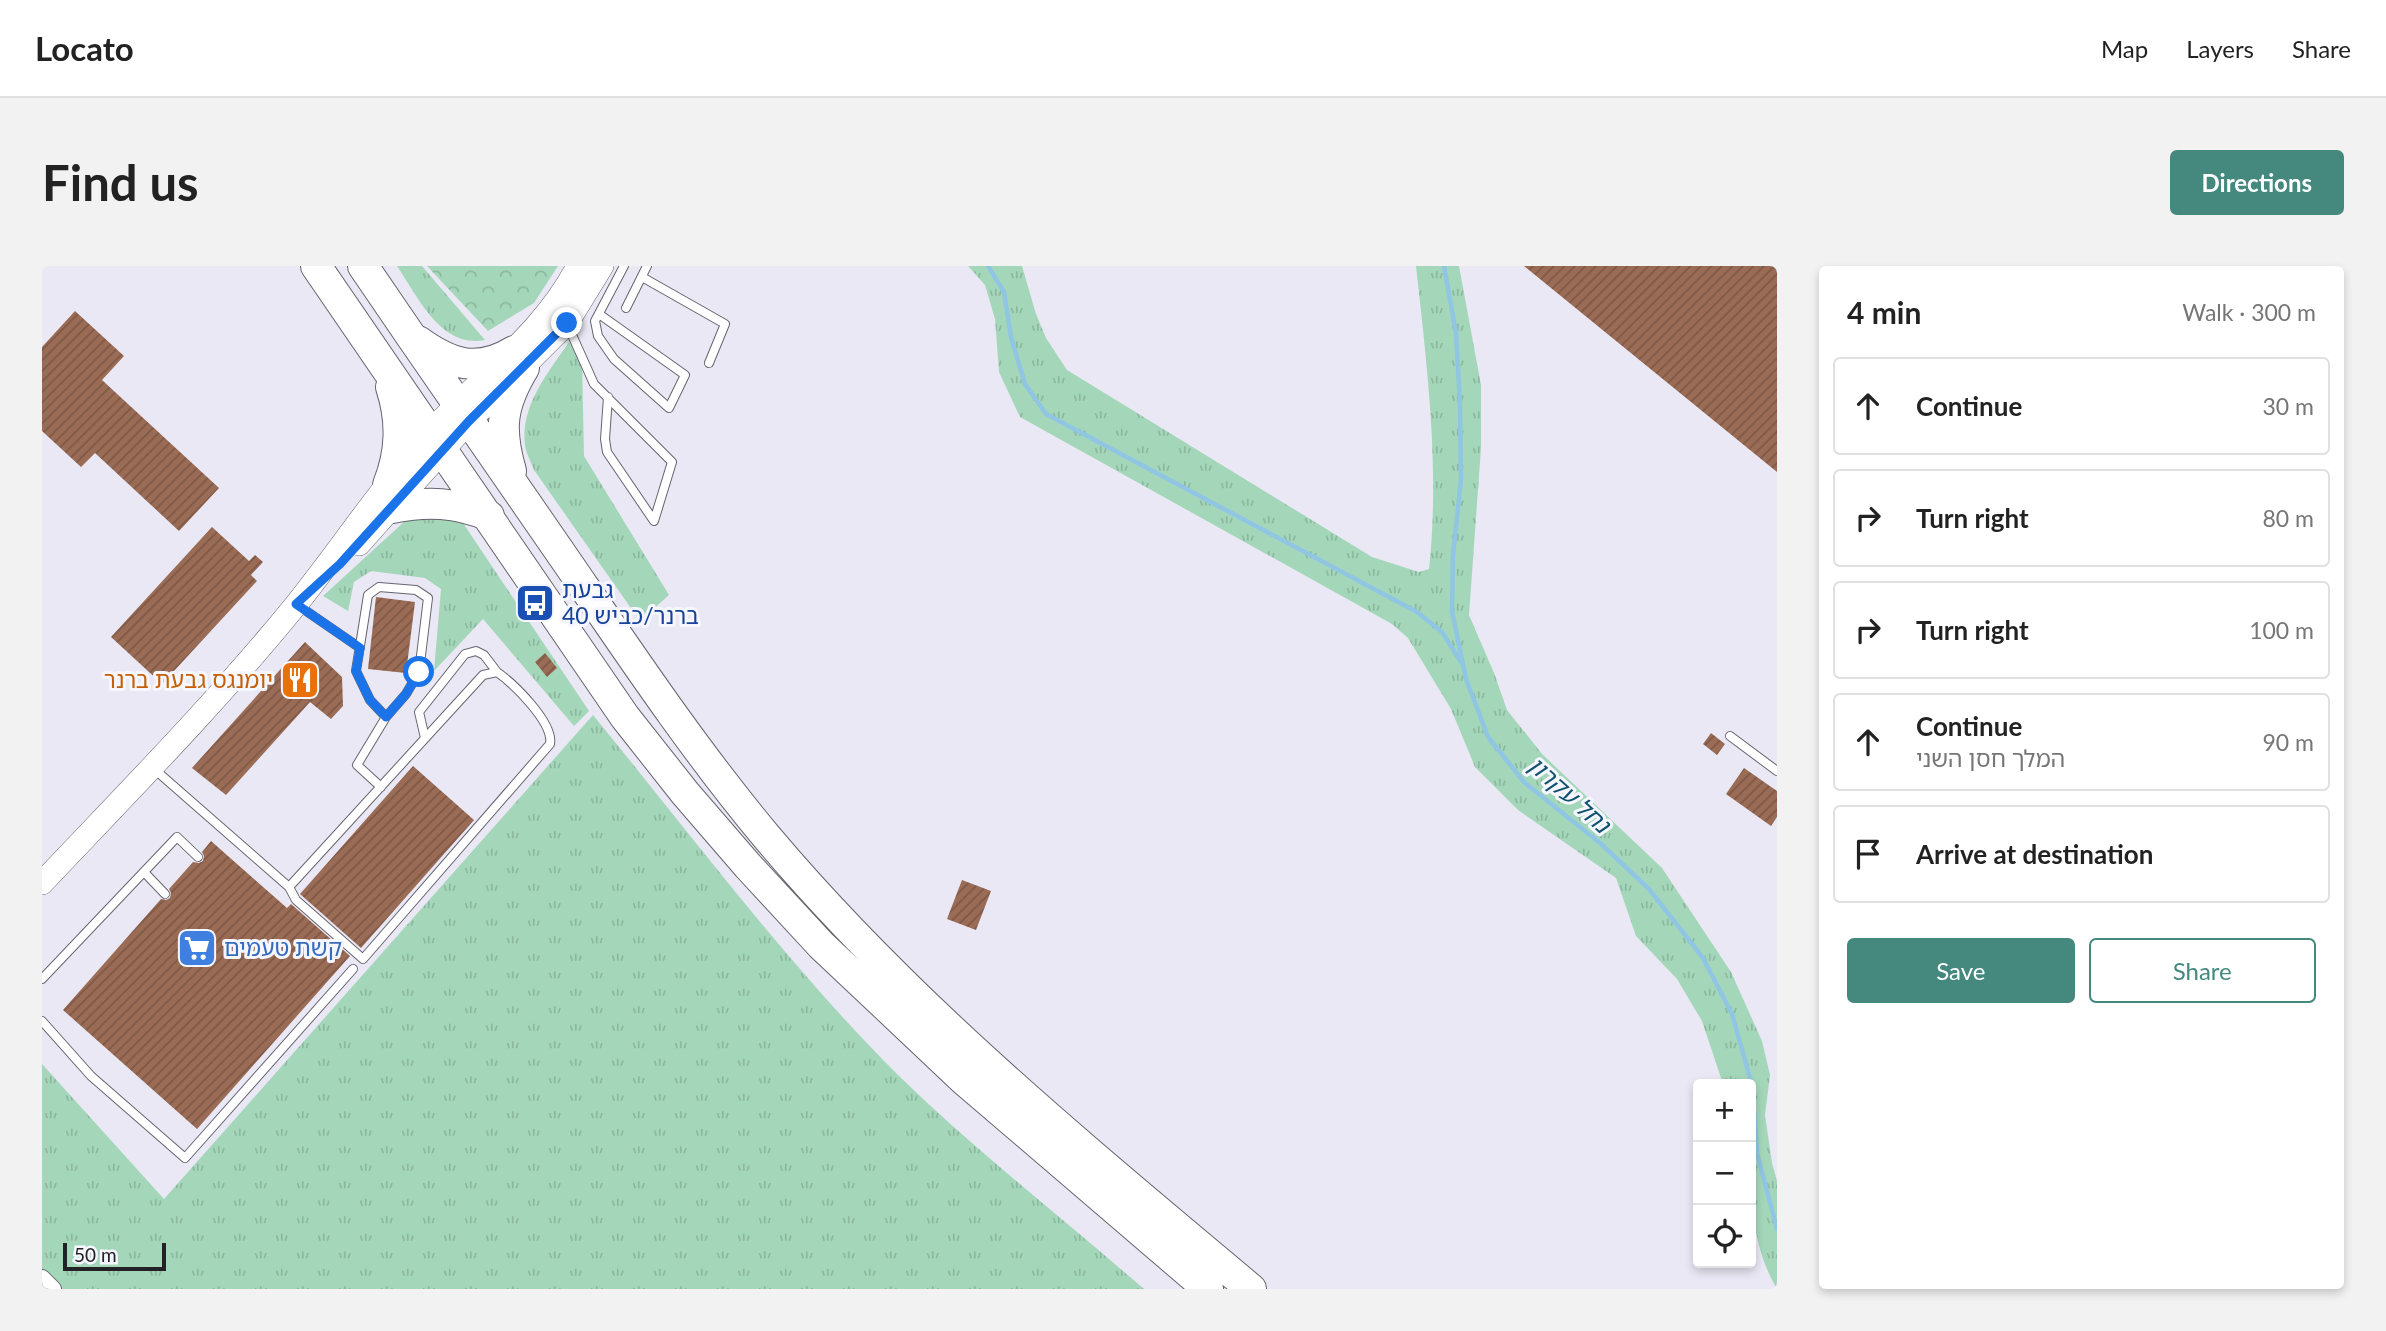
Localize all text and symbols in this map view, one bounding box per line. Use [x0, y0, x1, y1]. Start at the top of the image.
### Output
text: Locato [35, 28, 134, 68]
text: Map [2101, 34, 2148, 63]
text: Layers [2186, 34, 2254, 63]
text: Share [2292, 34, 2351, 63]
button: Directions [2170, 150, 2344, 215]
text: Find us [42, 153, 199, 211]
text: 4 min [1847, 294, 1921, 330]
text: Walk · 300 m [2182, 298, 2316, 326]
route end [551, 307, 582, 338]
icon: ahead [1849, 387, 1887, 425]
text: Continue [1916, 390, 2022, 422]
text: 30 m [2263, 392, 2314, 420]
icon: right [1849, 499, 1887, 537]
text: Turn right [1916, 502, 2029, 534]
text: 80 m [2263, 504, 2314, 532]
place label: גבעת ברנר/כביש 40 [562, 575, 699, 629]
bus stop icon: גבעת ברנר/כביש 40 [514, 582, 556, 624]
icon: right [1849, 611, 1887, 649]
text: Turn right [1916, 614, 2029, 646]
text: 100 m [2249, 616, 2314, 644]
route start [403, 656, 434, 687]
restaurant icon: יומנגס גבעת ברנר [279, 659, 321, 701]
place label: יומנגס גבעת ברנר [104, 665, 273, 693]
text: Continue [1916, 710, 2022, 742]
icon: ahead [1849, 723, 1887, 761]
text: 90 m [2263, 728, 2314, 756]
text: המלך חסן השני [1916, 744, 2065, 772]
water label: נחל עקרון [1523, 750, 1618, 839]
icon: arrive [1849, 835, 1887, 873]
text: Arrive at destination [1916, 838, 2153, 870]
supermarket icon: קשת טעמים [176, 927, 218, 969]
place label: קשת טעמים [224, 933, 342, 961]
button: Save [1847, 938, 2075, 1003]
button: Share [2089, 938, 2316, 1003]
map controls [1693, 1079, 1756, 1268]
button: + [1693, 1079, 1756, 1142]
button: − [1693, 1142, 1756, 1205]
button: locate [1693, 1205, 1756, 1268]
scale bar [63, 1240, 166, 1272]
text: 50 m [74, 1243, 117, 1266]

